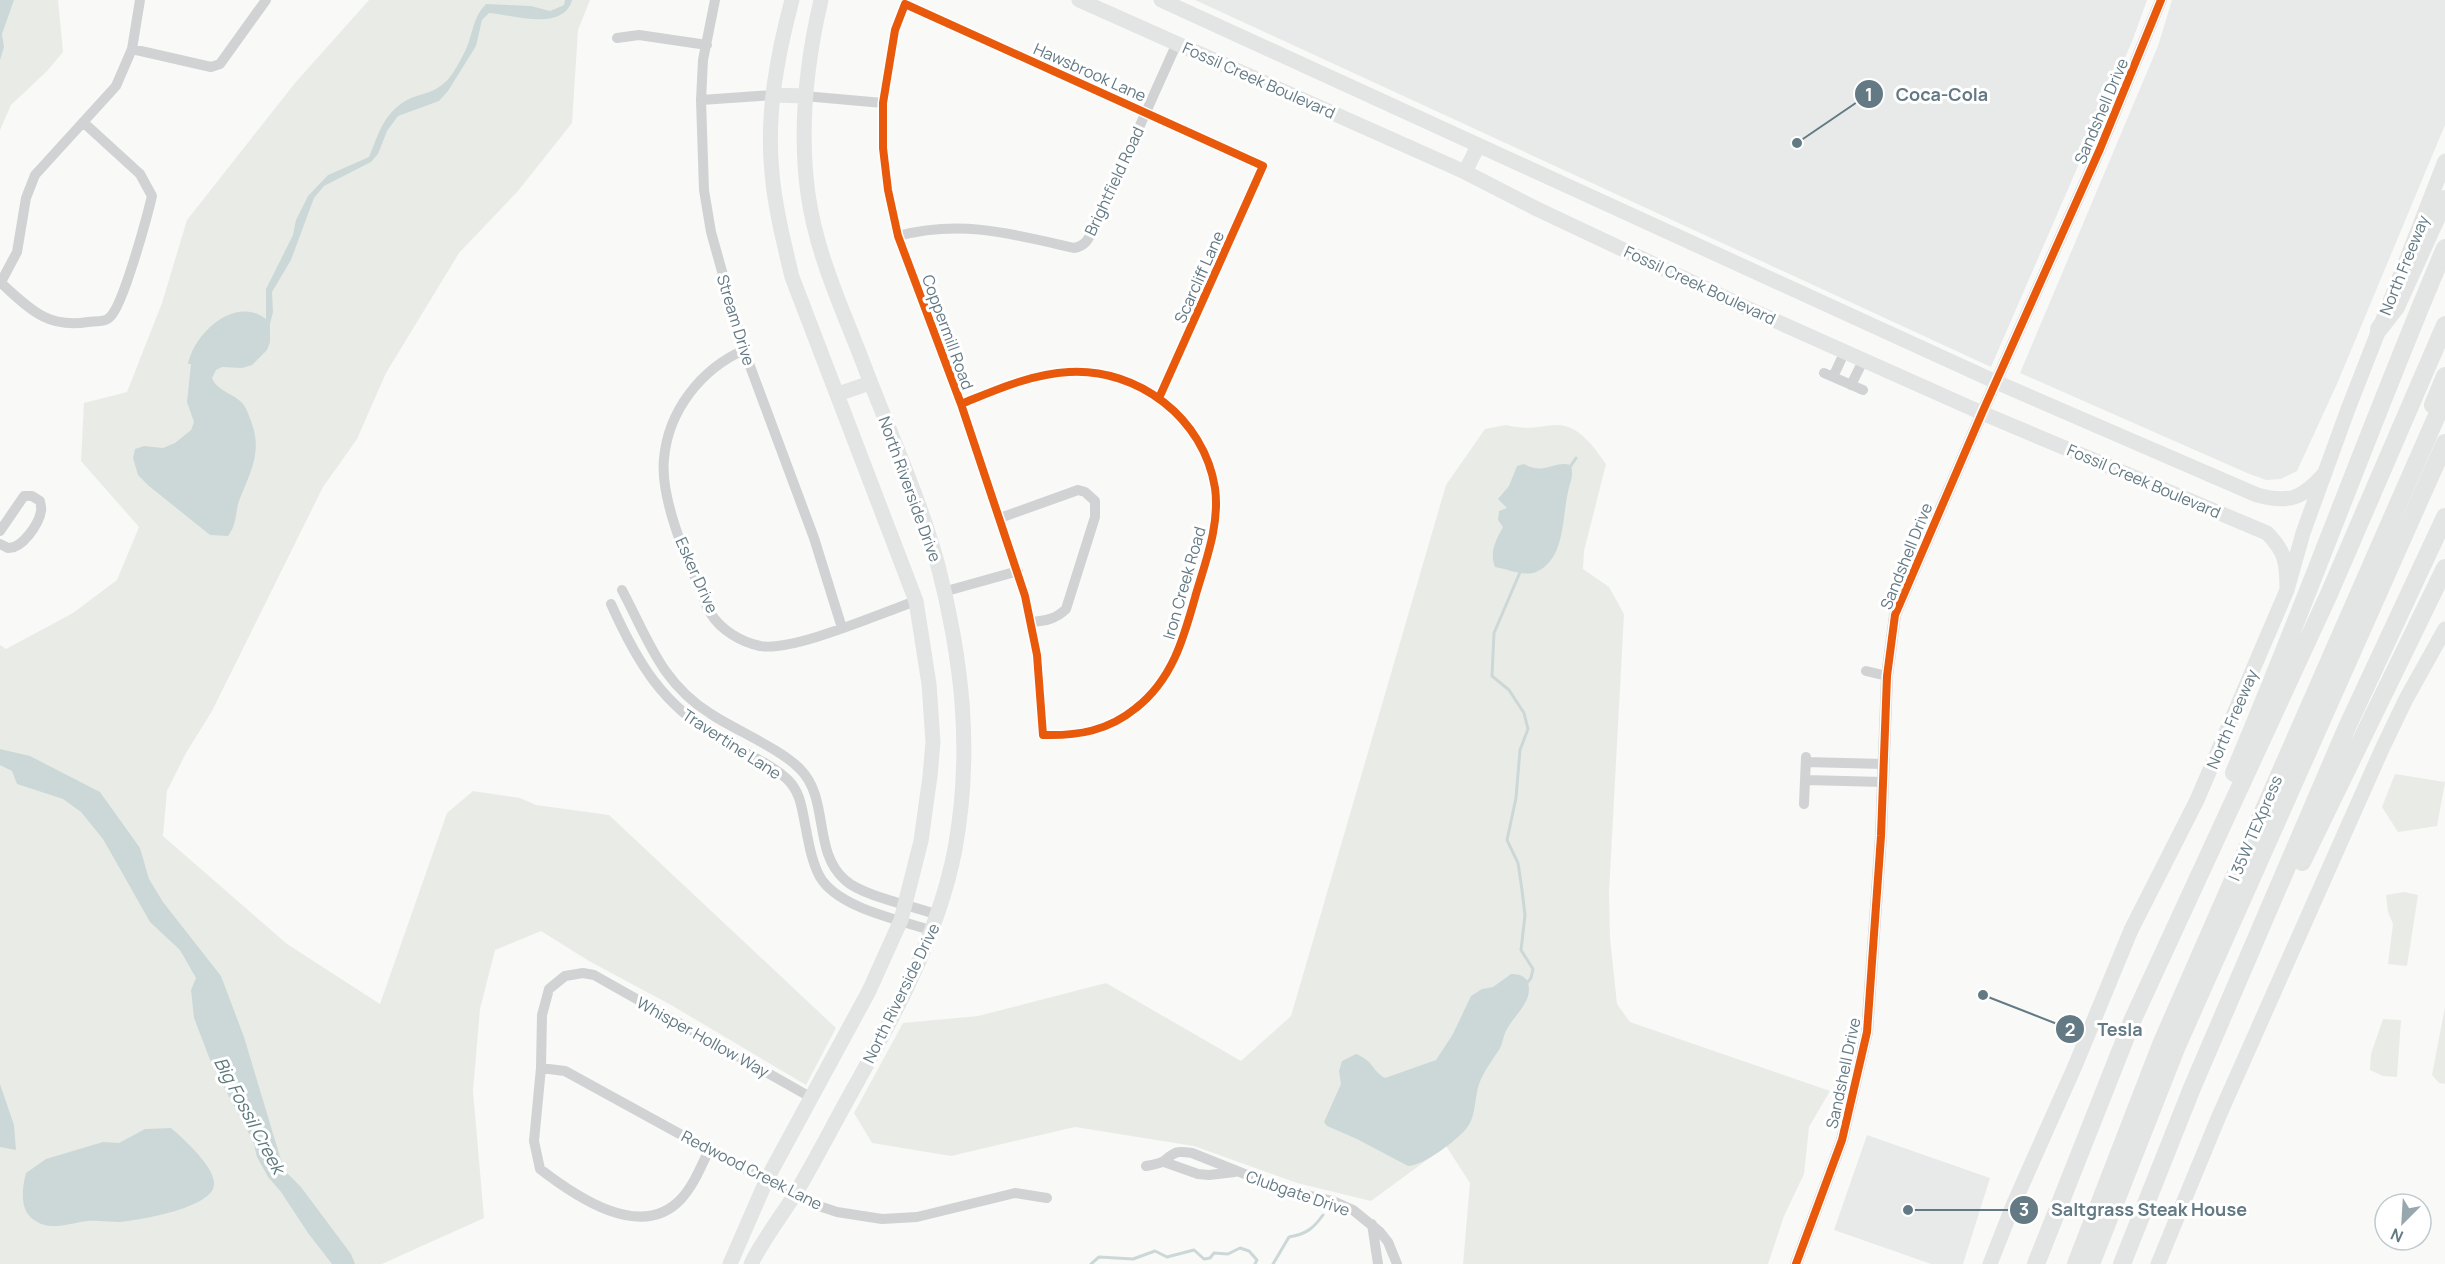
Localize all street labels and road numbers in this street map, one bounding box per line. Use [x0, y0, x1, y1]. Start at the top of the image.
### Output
street label: Fossil Creek Boulevard [1179, 36, 1339, 124]
street label: Hawsbrook Lane [1030, 37, 1150, 107]
street label: Sandshell Drive [2069, 55, 2133, 167]
street label: Brightfield Road [1079, 123, 1149, 239]
street label: North Freeway [2374, 211, 2434, 318]
street label: Scarcliff Lane [1169, 227, 1229, 327]
street label: Fossil Creek Boulevard [1621, 240, 1779, 330]
street label: Coppermill Road [917, 271, 979, 393]
street label: Stream Drive [712, 272, 760, 368]
street label: North Riverside Drive [873, 413, 947, 565]
street label: Fossil Creek Boulevard [2064, 439, 2224, 523]
street label: Sandshell Drive [1875, 499, 1937, 613]
street label: Iron Creek Road [1157, 524, 1211, 642]
street label: Esker Drive [670, 534, 724, 616]
street label: North Freeway [2201, 665, 2263, 772]
street label: Travertine Lane [678, 704, 786, 784]
street label: I 35W TEXpress [2223, 772, 2287, 884]
street label: North Riverside Drive [858, 919, 944, 1067]
street label: Whisper Hollow Way [633, 991, 774, 1083]
street label: Sandshell Drive [1820, 1015, 1866, 1131]
street label: Redwood Creek Lane [678, 1125, 826, 1215]
street label: Clubgate Drive [1243, 1165, 1353, 1221]

